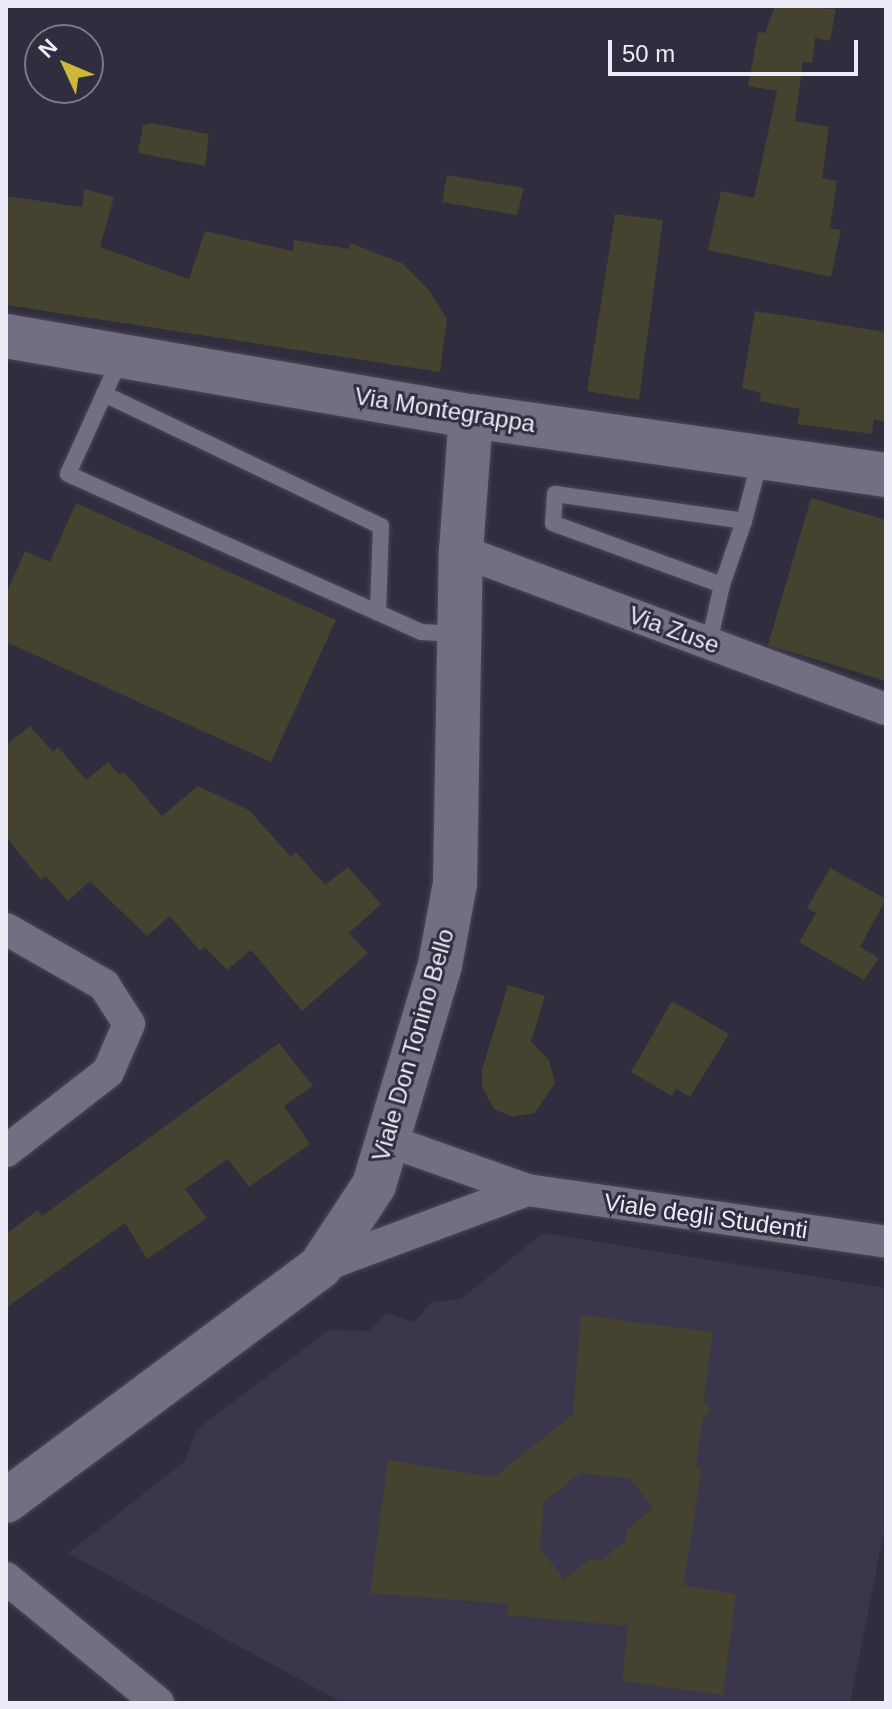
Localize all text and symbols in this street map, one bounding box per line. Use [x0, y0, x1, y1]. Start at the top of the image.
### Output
north arrow [24, 24, 104, 104]
scale bar [612, 24, 862, 74]
text: N [33, 34, 62, 63]
text: 50 m [622, 40, 675, 67]
street label: Via Montegrappa [353, 382, 537, 438]
street label: Via Zuse [625, 600, 723, 660]
street label: Viale Don Tonino Bello [366, 925, 460, 1165]
street label: Viale degli Studenti [602, 1187, 810, 1245]

